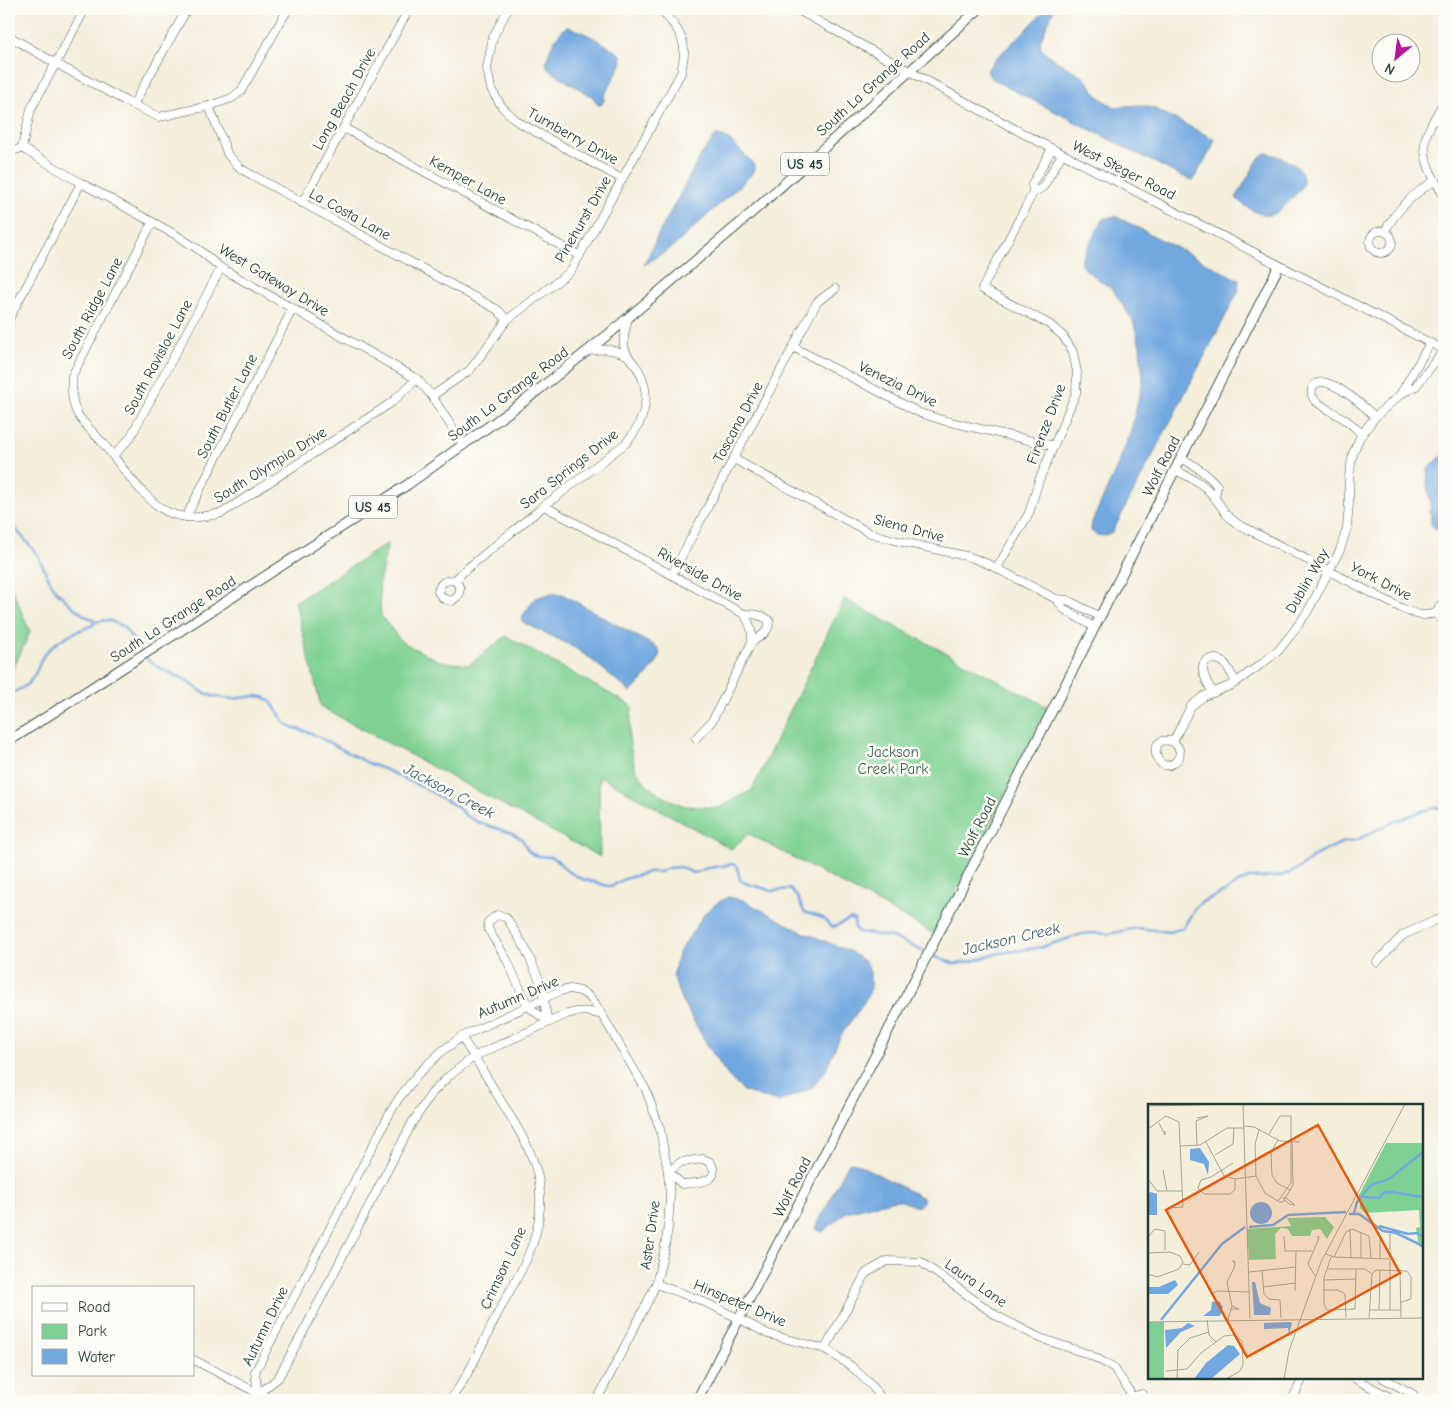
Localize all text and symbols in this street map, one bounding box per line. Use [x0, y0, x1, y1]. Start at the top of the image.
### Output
street label: South La Grange Road [813, 28, 933, 140]
north arrow [1370, 32, 1420, 82]
street label: Long Beach Drive [309, 45, 380, 153]
text: N [1382, 59, 1398, 79]
street label: Turnberry Drive [524, 104, 622, 169]
street label: West Steger Road [1069, 136, 1179, 204]
street label: Kemper Lane [426, 151, 510, 209]
road number: US 45 [781, 152, 829, 175]
street label: Pinehurst Drive [551, 172, 615, 266]
street label: La Costa Lane [306, 184, 394, 244]
street label: West Gateway Drive [216, 240, 333, 320]
street label: South Ridge Lane [58, 254, 127, 362]
street label: South Ravisloe Lane [120, 296, 196, 418]
street label: South La Grange Road [444, 343, 572, 445]
street label: South Butler Lane [193, 350, 261, 461]
street label: Venezia Drive [856, 357, 941, 411]
street label: Toscana Drive [709, 378, 767, 465]
street label: Firenze Drive [1022, 381, 1070, 467]
street label: South Olympia Drive [210, 423, 330, 507]
street label: Sara Springs Drive [516, 425, 622, 513]
street label: Wolf Road [1138, 433, 1184, 499]
road number: US 45 [349, 496, 397, 518]
street label: Siena Drive [872, 510, 947, 546]
street label: Riverside Drive [654, 543, 746, 605]
street label: Dublin Way [1281, 545, 1333, 616]
street label: York Drive [1347, 558, 1415, 604]
street label: South La Grange Road [107, 572, 239, 666]
park label: Jackson Creek Park [858, 743, 929, 778]
water label: Jackson Creek [400, 759, 498, 822]
street label: Wolf Road [954, 794, 1000, 860]
water label: Jackson Creek [959, 919, 1062, 959]
street label: Autumn Drive [475, 972, 562, 1022]
inset map [1148, 1104, 1423, 1379]
street label: Wolf Road [769, 1154, 815, 1220]
street label: Aster Drive [636, 1199, 664, 1271]
street label: Crimson Lane [476, 1223, 530, 1312]
street label: Laura Lane [941, 1255, 1011, 1311]
street label: Hinspeter Drive [691, 1275, 789, 1331]
street label: Autumn Drive [238, 1283, 292, 1369]
legend [32, 1286, 195, 1376]
text: Road [78, 1298, 110, 1316]
text: Park [78, 1322, 107, 1340]
text: Water [78, 1348, 115, 1366]

